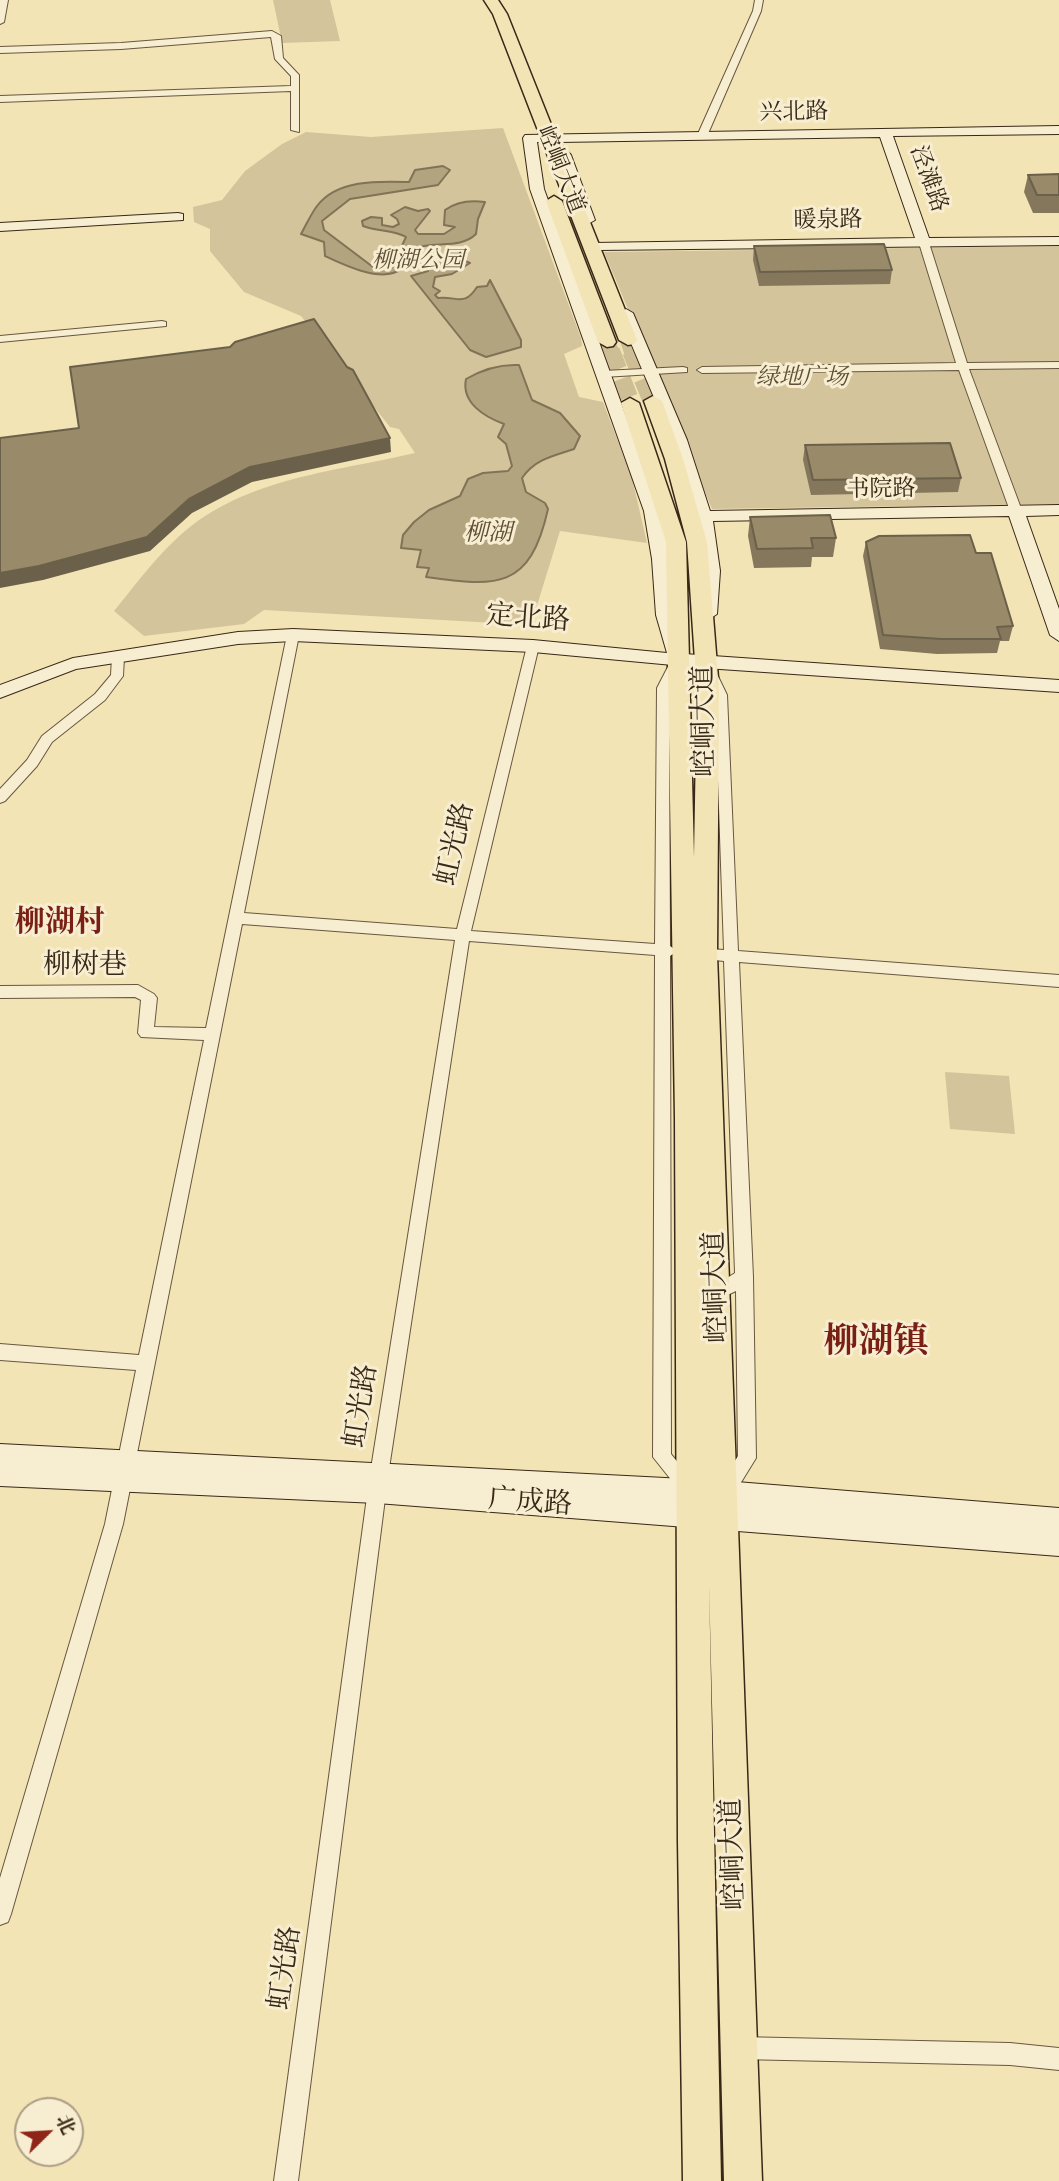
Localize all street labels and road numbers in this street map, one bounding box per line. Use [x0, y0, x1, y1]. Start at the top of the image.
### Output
street label: 兴北路 [759, 99, 829, 127]
street label: 崆峒大道 [530, 122, 590, 218]
street label: 泾滩路 [903, 142, 953, 216]
street label: 暖泉路 [793, 207, 863, 235]
street label: 书院路 [846, 476, 916, 504]
street label: 定北路 [485, 599, 571, 639]
street label: 崆峒大道 [687, 665, 723, 777]
street label: 虹光路 [430, 799, 482, 889]
street label: 柳树巷 [43, 949, 127, 983]
street label: 崆峒大道 [698, 1230, 736, 1344]
street label: 虹光路 [339, 1362, 385, 1450]
street label: 广成路 [487, 1483, 573, 1523]
street label: 崆峒大道 [715, 1797, 753, 1911]
street label: 虹光路 [264, 1924, 308, 2012]

